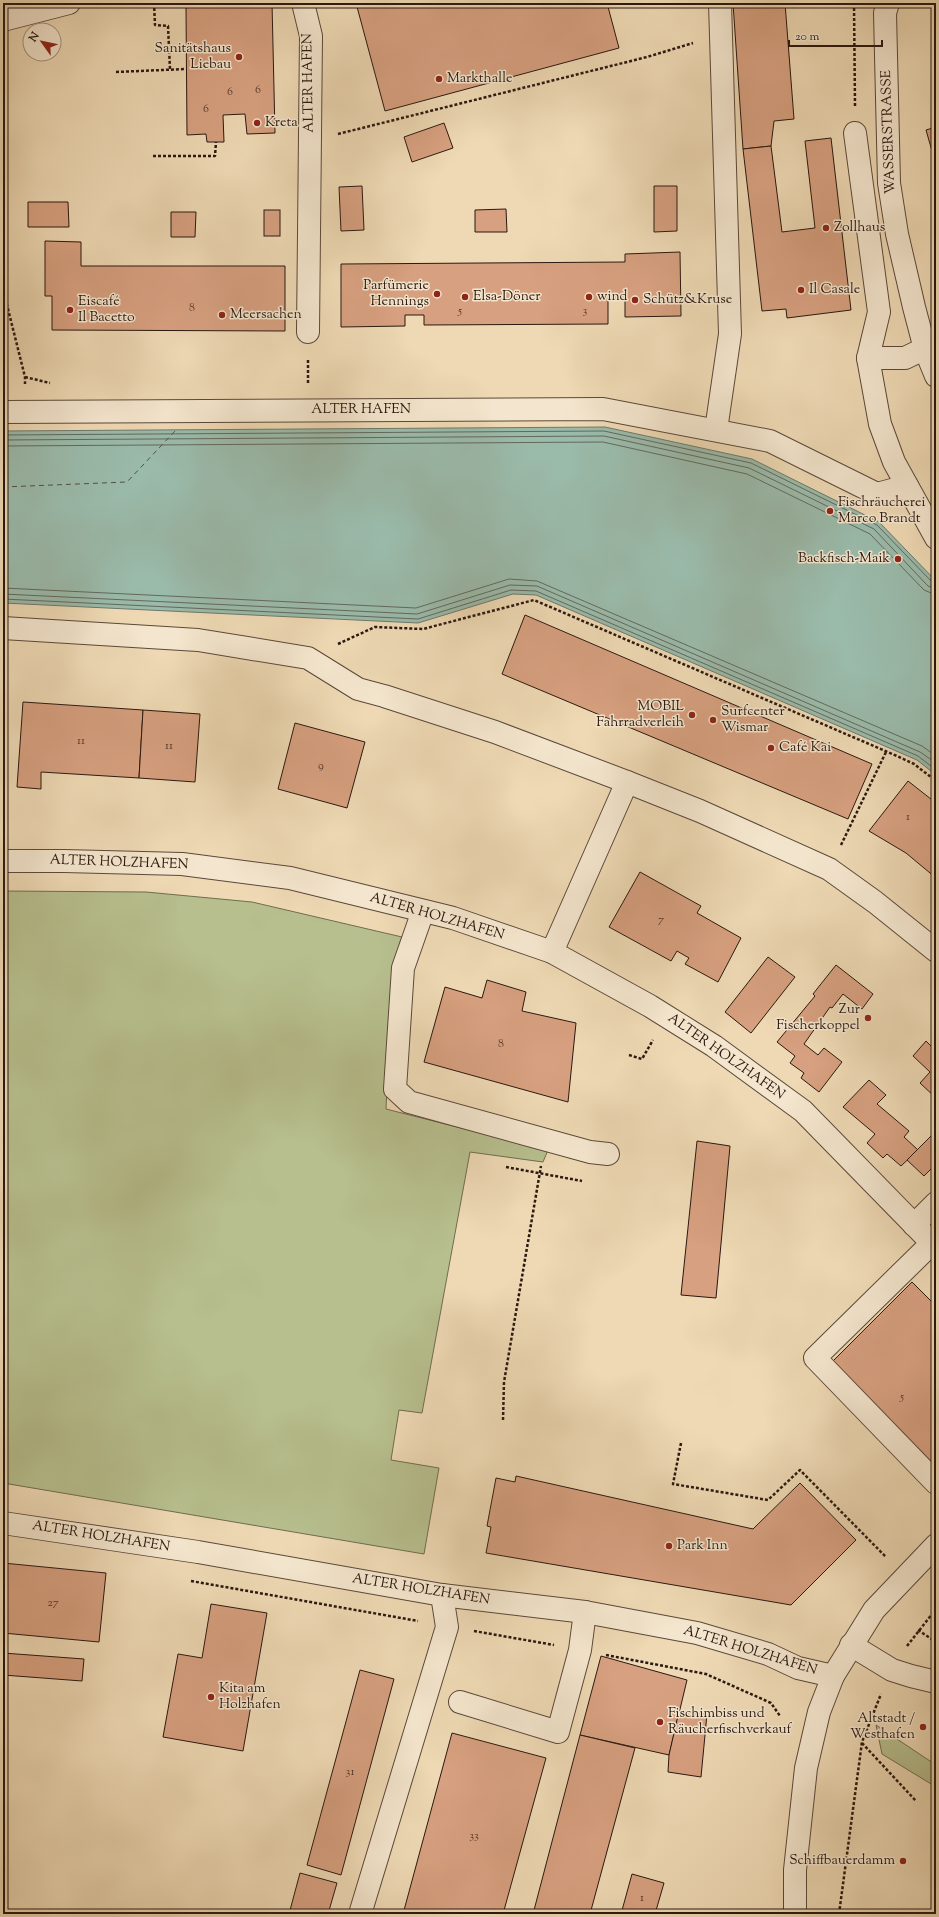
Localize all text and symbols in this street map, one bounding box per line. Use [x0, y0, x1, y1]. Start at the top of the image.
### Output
north arrow [22, 22, 62, 62]
scale bar [789, 22, 882, 48]
text: 20 m [795, 28, 820, 46]
text: N [25, 29, 44, 46]
street label: ALTER HAFEN [298, 33, 320, 133]
place label: Sanitätshaus Liebau [155, 39, 231, 75]
marker: Sanitätshaus Liebau [234, 52, 244, 62]
place label: Markthalle [447, 69, 512, 89]
street label: WASSERSTRASSE [877, 69, 901, 194]
marker: Markthalle [434, 74, 444, 84]
house number: 6 [255, 81, 261, 99]
house number: 6 [227, 83, 233, 101]
house number: 6 [203, 100, 209, 118]
place label: Kreta [265, 113, 298, 133]
marker: Kreta [252, 118, 262, 128]
place label: Zollhaus [834, 218, 885, 238]
marker: Zollhaus [821, 223, 831, 233]
place label: Parfümerie Hennings [363, 276, 429, 312]
place label: Il Casale [809, 280, 860, 300]
marker: Il Casale [796, 285, 806, 295]
place label: Elsa-Döner [473, 287, 541, 307]
place label: wind [597, 287, 628, 307]
marker: Parfümerie Hennings [432, 289, 442, 299]
place label: Schütz&Kruse [643, 290, 732, 310]
place label: Eiscafé Il Bacetto [78, 292, 135, 328]
marker: Elsa-Döner [460, 292, 470, 302]
marker: wind [584, 292, 594, 302]
marker: Schütz&Kruse [630, 295, 640, 305]
house number: 8 [189, 299, 195, 317]
house number: 5 [457, 302, 462, 320]
house number: 3 [583, 302, 588, 320]
marker: Eiscafé Il Bacetto [65, 305, 75, 315]
place label: Meersachen [230, 305, 302, 325]
marker: Meersachen [217, 310, 227, 320]
street label: ALTER HAFEN [311, 400, 411, 420]
place label: Fischräucherei Marco Brandt [838, 493, 926, 529]
marker: Fischräucherei Marco Brandt [825, 506, 835, 516]
place label: Backfisch-Maik [798, 549, 890, 569]
marker: Backfisch-Maik [893, 554, 903, 564]
place label: MOBIL Fahrradverleih [596, 697, 685, 733]
place label: Surfcenter Wismar [721, 702, 786, 738]
marker: MOBIL Fahrradverleih [687, 710, 697, 720]
marker: Surfcenter Wismar [708, 715, 718, 725]
house number: 11 [77, 732, 85, 750]
house number: 11 [165, 737, 173, 755]
place label: Café Kai [779, 738, 831, 758]
marker: Café Kai [766, 743, 776, 753]
house number: 9 [318, 757, 324, 775]
house number: 1 [906, 808, 910, 826]
street label: ALTER HOLZHAFEN [49, 851, 189, 875]
street label: ALTER HOLZHAFEN [367, 888, 507, 946]
house number: 7 [658, 911, 664, 929]
place label: Zur Fischerkoppel [776, 1000, 861, 1036]
street label: ALTER HOLZHAFEN [663, 1009, 789, 1105]
marker: Zur Fischerkoppel [863, 1013, 873, 1023]
house number: 8 [498, 1035, 504, 1053]
house number: 5 [899, 1388, 904, 1406]
street label: ALTER HOLZHAFEN [31, 1516, 171, 1558]
place label: Park Inn [677, 1536, 728, 1556]
marker: Park Inn [664, 1541, 674, 1551]
street label: ALTER HOLZHAFEN [351, 1569, 491, 1611]
house number: 27 [47, 1594, 59, 1612]
street label: ALTER HOLZHAFEN [681, 1621, 819, 1681]
place label: Kita am Holzhafen [219, 1679, 281, 1715]
marker: Kita am Holzhafen [206, 1692, 216, 1702]
place label: Fischimbiss und Räucherfischverkauf [668, 1704, 792, 1740]
place label: Altstadt / Westhafen [850, 1709, 915, 1745]
marker: Fischimbiss und Räucherfischverkauf [655, 1717, 665, 1727]
marker: Altstadt / Westhafen [918, 1722, 928, 1732]
house number: 31 [346, 1763, 354, 1781]
house number: 33 [469, 1827, 479, 1845]
place label: Schiffbauerdamm [789, 1851, 895, 1871]
marker: Schiffbauerdamm [898, 1856, 908, 1866]
house number: 1 [640, 1889, 644, 1907]

